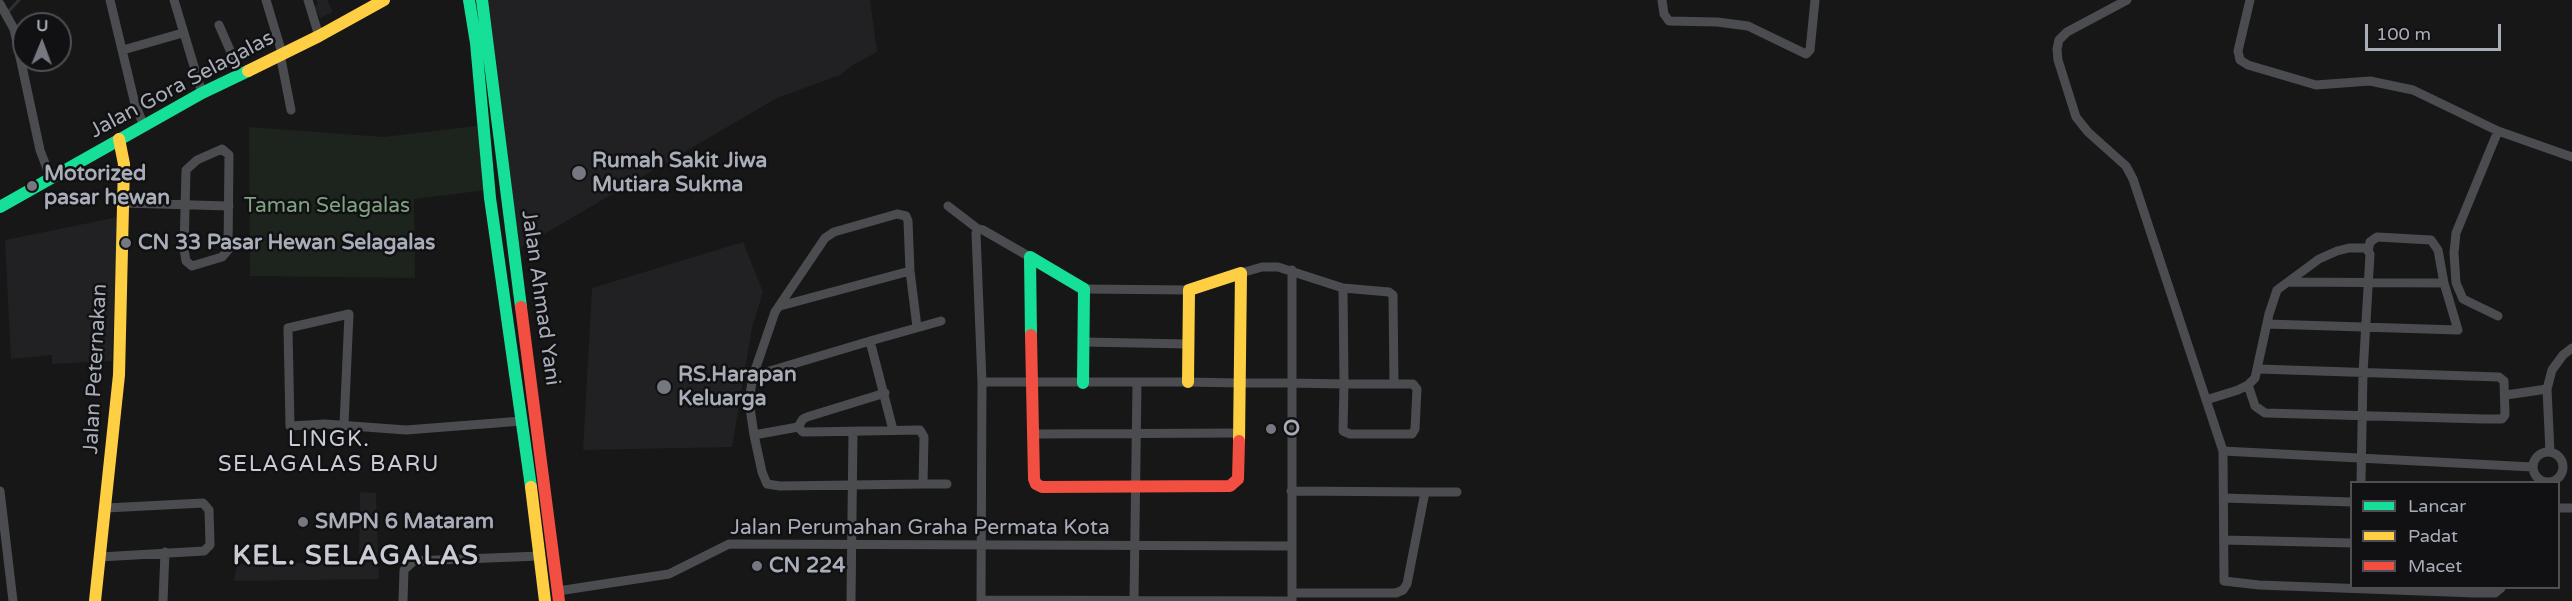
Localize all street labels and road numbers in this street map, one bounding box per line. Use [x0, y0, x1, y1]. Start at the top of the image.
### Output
street label: Jalan Gora Selagalas [86, 26, 278, 144]
street label: Jalan Ahmad Yani [515, 209, 565, 387]
street label: Jalan Peternakan [79, 283, 113, 455]
street label: Jalan Perumahan Graha Permata Kota [730, 515, 1110, 541]

